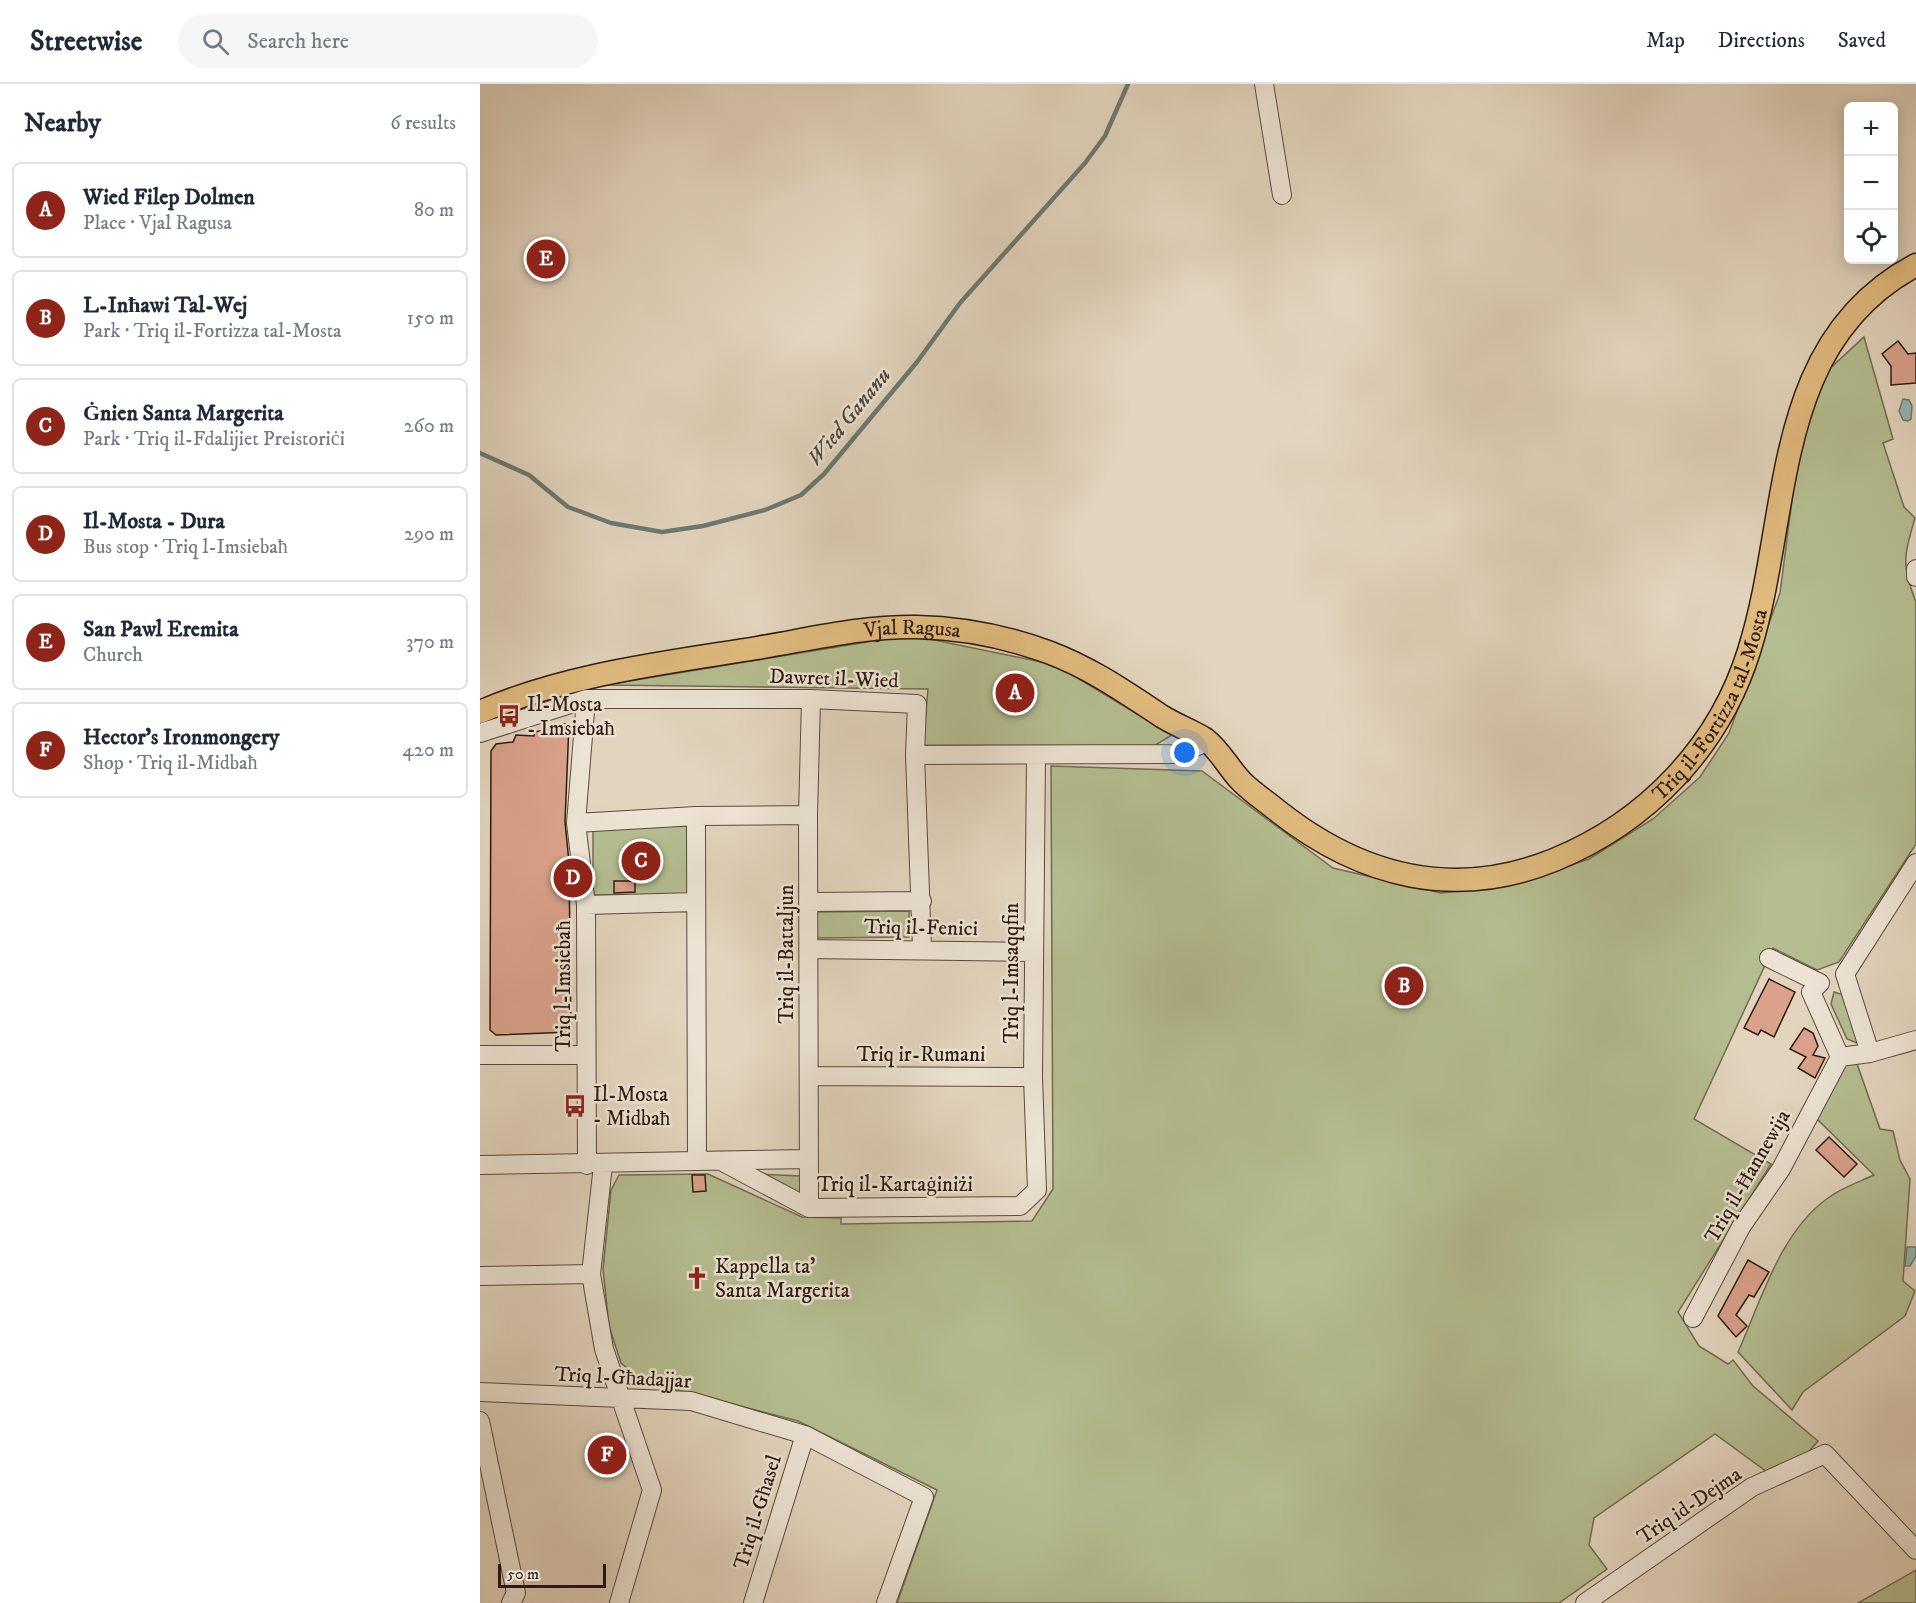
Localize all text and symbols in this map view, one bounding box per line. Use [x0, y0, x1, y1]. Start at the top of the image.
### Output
search box [178, 14, 598, 68]
text: Streetwise [30, 24, 142, 59]
icon: search [199, 25, 232, 58]
text: Search here [247, 28, 349, 55]
text: Map [1646, 28, 1685, 54]
text: Directions [1718, 28, 1805, 54]
text: Saved [1838, 28, 1886, 54]
map controls [1844, 102, 1898, 264]
button: + [1844, 102, 1898, 156]
text: Nearby [24, 107, 101, 140]
text: 6 results [390, 111, 456, 136]
button: − [1844, 156, 1898, 210]
text: Wied Filep Dolmen [83, 184, 255, 211]
text: A [39, 198, 52, 223]
text: 80 m [414, 198, 454, 223]
button: locate [1844, 210, 1898, 264]
text: Place · Vjal Ragusa [83, 211, 232, 236]
pin: E [526, 236, 566, 282]
text: L-Inħawi Tal-Wej [83, 292, 247, 319]
text: B [39, 306, 52, 331]
text: 150 m [407, 306, 454, 331]
text: Park · Triq il-Fortizza tal-Mosta [83, 319, 342, 344]
water label: Wied Gananu [801, 362, 897, 472]
text: Ġnien Santa Margerita [83, 400, 284, 427]
text: C [39, 414, 52, 439]
text: 260 m [404, 414, 454, 439]
text: Park · Triq il-Fdalijiet Preistoriċi [83, 427, 345, 452]
text: Il-Mosta - Dura [83, 508, 225, 535]
text: D [38, 522, 53, 547]
text: 290 m [404, 522, 454, 547]
text: Bus stop · Triq l-Imsiebaħ [83, 535, 288, 560]
street label: Triq il-Fortizza tal-Mosta [1647, 606, 1774, 807]
street label: Vjal Ragusa [861, 615, 962, 644]
text: San Pawl Eremita [83, 616, 239, 643]
text: E [38, 630, 53, 655]
text: 370 m [406, 630, 454, 655]
text: Church [83, 643, 143, 668]
street label: Dawret il-Wied [769, 664, 900, 694]
pin: A [996, 670, 1034, 716]
place label: Il-Mosta - Imsiebaħ [527, 692, 615, 742]
bus stop icon: Il-Mosta - Imsiebaħ [496, 703, 522, 729]
text: Hector's Ironmongery [83, 724, 280, 751]
text: F [39, 738, 52, 763]
text: 420 m [403, 738, 454, 763]
your location [1170, 738, 1199, 767]
text: Shop · Triq il-Midbaħ [83, 751, 258, 776]
pin: C [622, 838, 660, 884]
pin: D [554, 856, 592, 900]
street label: Triq il-Battaljun [774, 884, 800, 1024]
street label: Triq l-Imsaqqfin [999, 903, 1025, 1043]
street label: Triq il-Fenici [864, 914, 978, 942]
street label: Triq l-Imsiebaħ [551, 920, 577, 1052]
pin: B [1384, 964, 1424, 1008]
street label: Triq ir-Rumani [857, 1042, 985, 1068]
place label: Il-Mosta - Midbaħ [593, 1082, 671, 1132]
bus stop icon: Il-Mosta - Midbaħ [562, 1093, 588, 1119]
street label: Triq il-Ħannewija [1699, 1105, 1797, 1248]
street label: Triq il-Kartaġiniżi [817, 1172, 973, 1198]
place label: Kappella ta' Santa Margerita [715, 1254, 850, 1304]
church icon: Kappella ta' Santa Margerita [684, 1265, 710, 1291]
street label: Triq l-Għadajjar [554, 1361, 692, 1395]
pin: F [588, 1432, 626, 1478]
street label: Triq il-Għasel [728, 1451, 788, 1573]
street label: Triq id-Dejma [1632, 1461, 1747, 1550]
scale bar [498, 1561, 606, 1588]
text: 50 m [507, 1564, 539, 1584]

